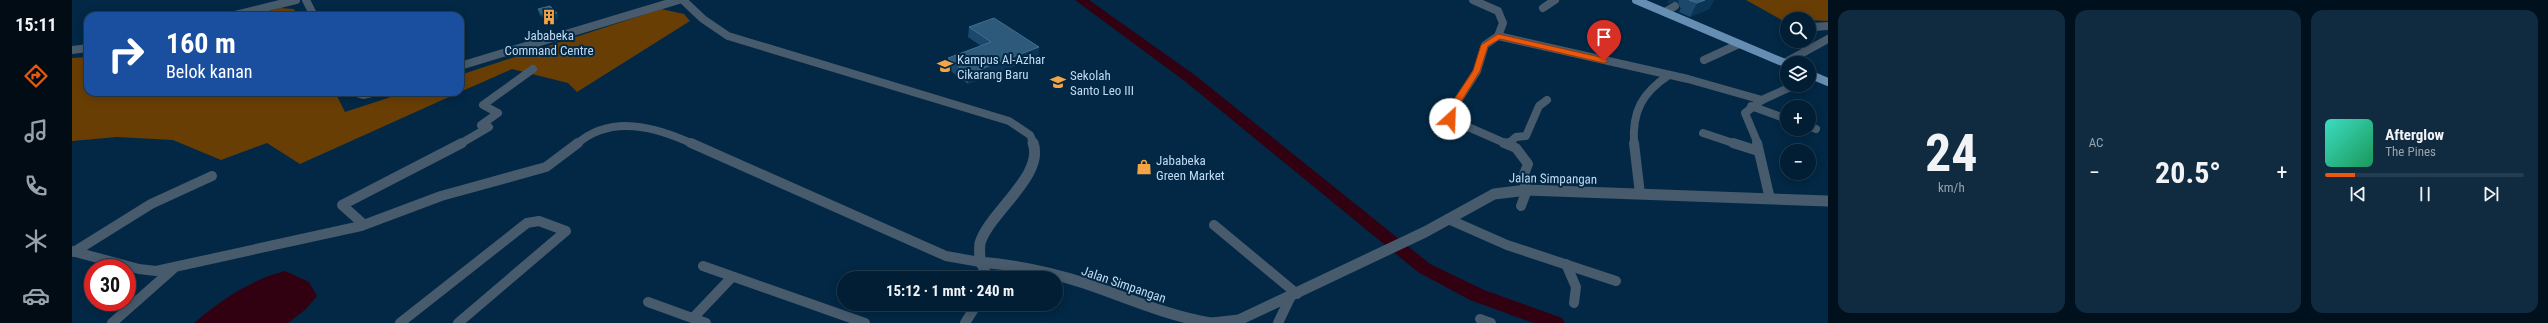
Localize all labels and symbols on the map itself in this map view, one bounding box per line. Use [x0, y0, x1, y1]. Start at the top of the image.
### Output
building icon: Jababeka Command Centre [540, 8, 558, 26]
pin [1587, 20, 1621, 61]
place label: Jababeka Command Centre [505, 28, 593, 58]
place label: Kampus Al-Azhar Cikarang Baru [957, 52, 1045, 82]
school or university icon: Kampus Al-Azhar Cikarang Baru [936, 57, 954, 75]
place label: Sekolah Santo Leo III [1070, 68, 1134, 98]
school or university icon: Sekolah Santo Leo III [1049, 73, 1067, 91]
position arrow [1429, 98, 1471, 140]
place label: Jababeka Green Market [1156, 153, 1225, 183]
shop icon: Jababeka Green Market [1135, 158, 1153, 176]
street label: Jalan Simpangan [1509, 170, 1597, 187]
speed limit sign: 30 [84, 259, 136, 311]
street label: Jalan Simpangan [1080, 263, 1168, 306]

